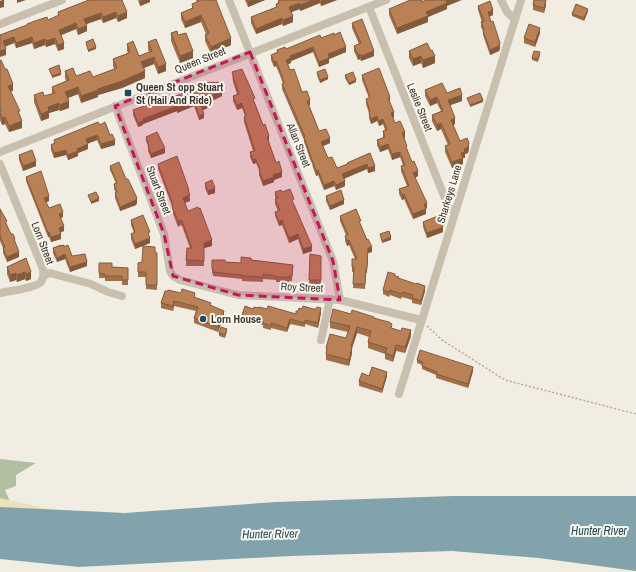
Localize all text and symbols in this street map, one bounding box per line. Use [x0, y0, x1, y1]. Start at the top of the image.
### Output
street label: Queen Street [172, 43, 228, 77]
place label: Queen St opp Stuart St (Hail And Ride) [136, 80, 223, 107]
street label: Leslie Street [404, 81, 436, 134]
marker: Queen St opp Stuart St (Hail And Ride) [123, 88, 133, 98]
street label: Allan Street [283, 120, 314, 170]
street label: Sharkeys Lane [434, 163, 464, 225]
street label: Stuart Street [143, 164, 175, 217]
street label: Lorn Street [28, 220, 58, 267]
street label: Roy Street [280, 279, 324, 295]
place label: Lorn House [211, 312, 261, 326]
marker: Lorn House [198, 314, 208, 324]
water label: Hunter River [571, 523, 628, 539]
water label: Hunter River [242, 526, 299, 542]

